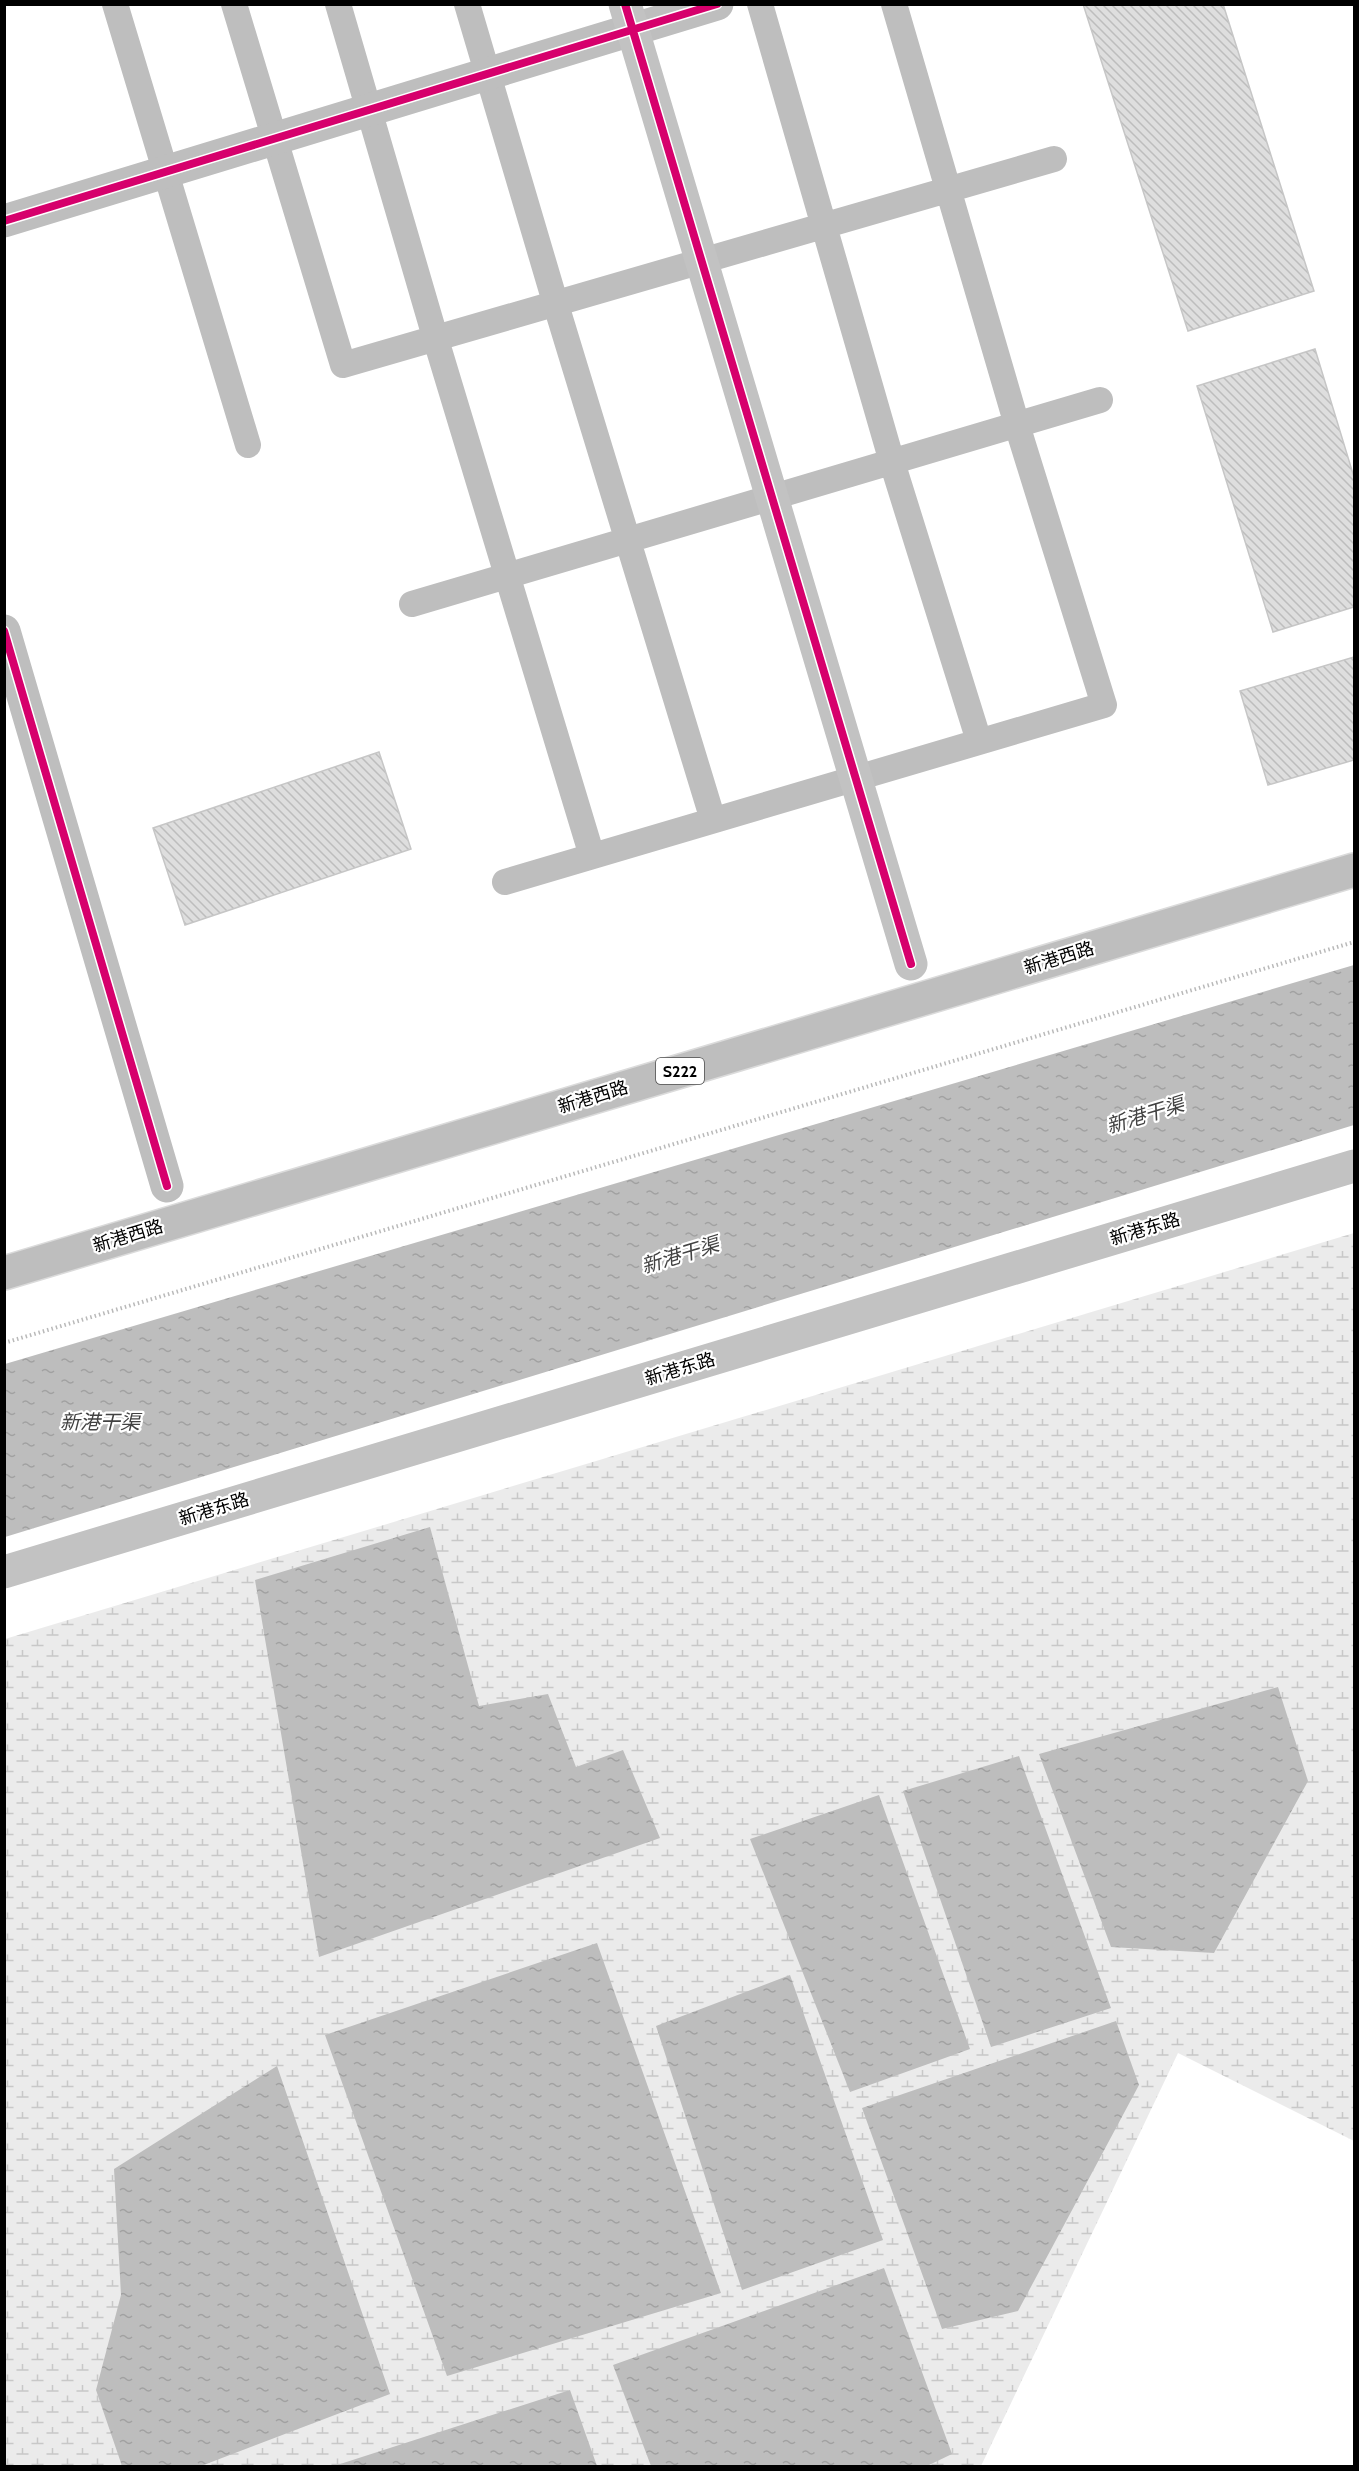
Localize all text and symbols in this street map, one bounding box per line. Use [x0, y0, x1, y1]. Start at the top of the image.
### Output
street label: 新港西路 [1021, 937, 1097, 979]
road number: S222 [656, 1058, 704, 1084]
street label: 新港西路 [555, 1076, 631, 1118]
water label: 新港干渠 [1103, 1091, 1190, 1138]
street label: 新港东路 [1107, 1208, 1183, 1250]
street label: 新港西路 [90, 1215, 166, 1257]
water label: 新港干渠 [638, 1231, 725, 1278]
street label: 新港东路 [642, 1348, 718, 1390]
water label: 新港干渠 [60, 1410, 143, 1434]
street label: 新港东路 [176, 1488, 252, 1530]

